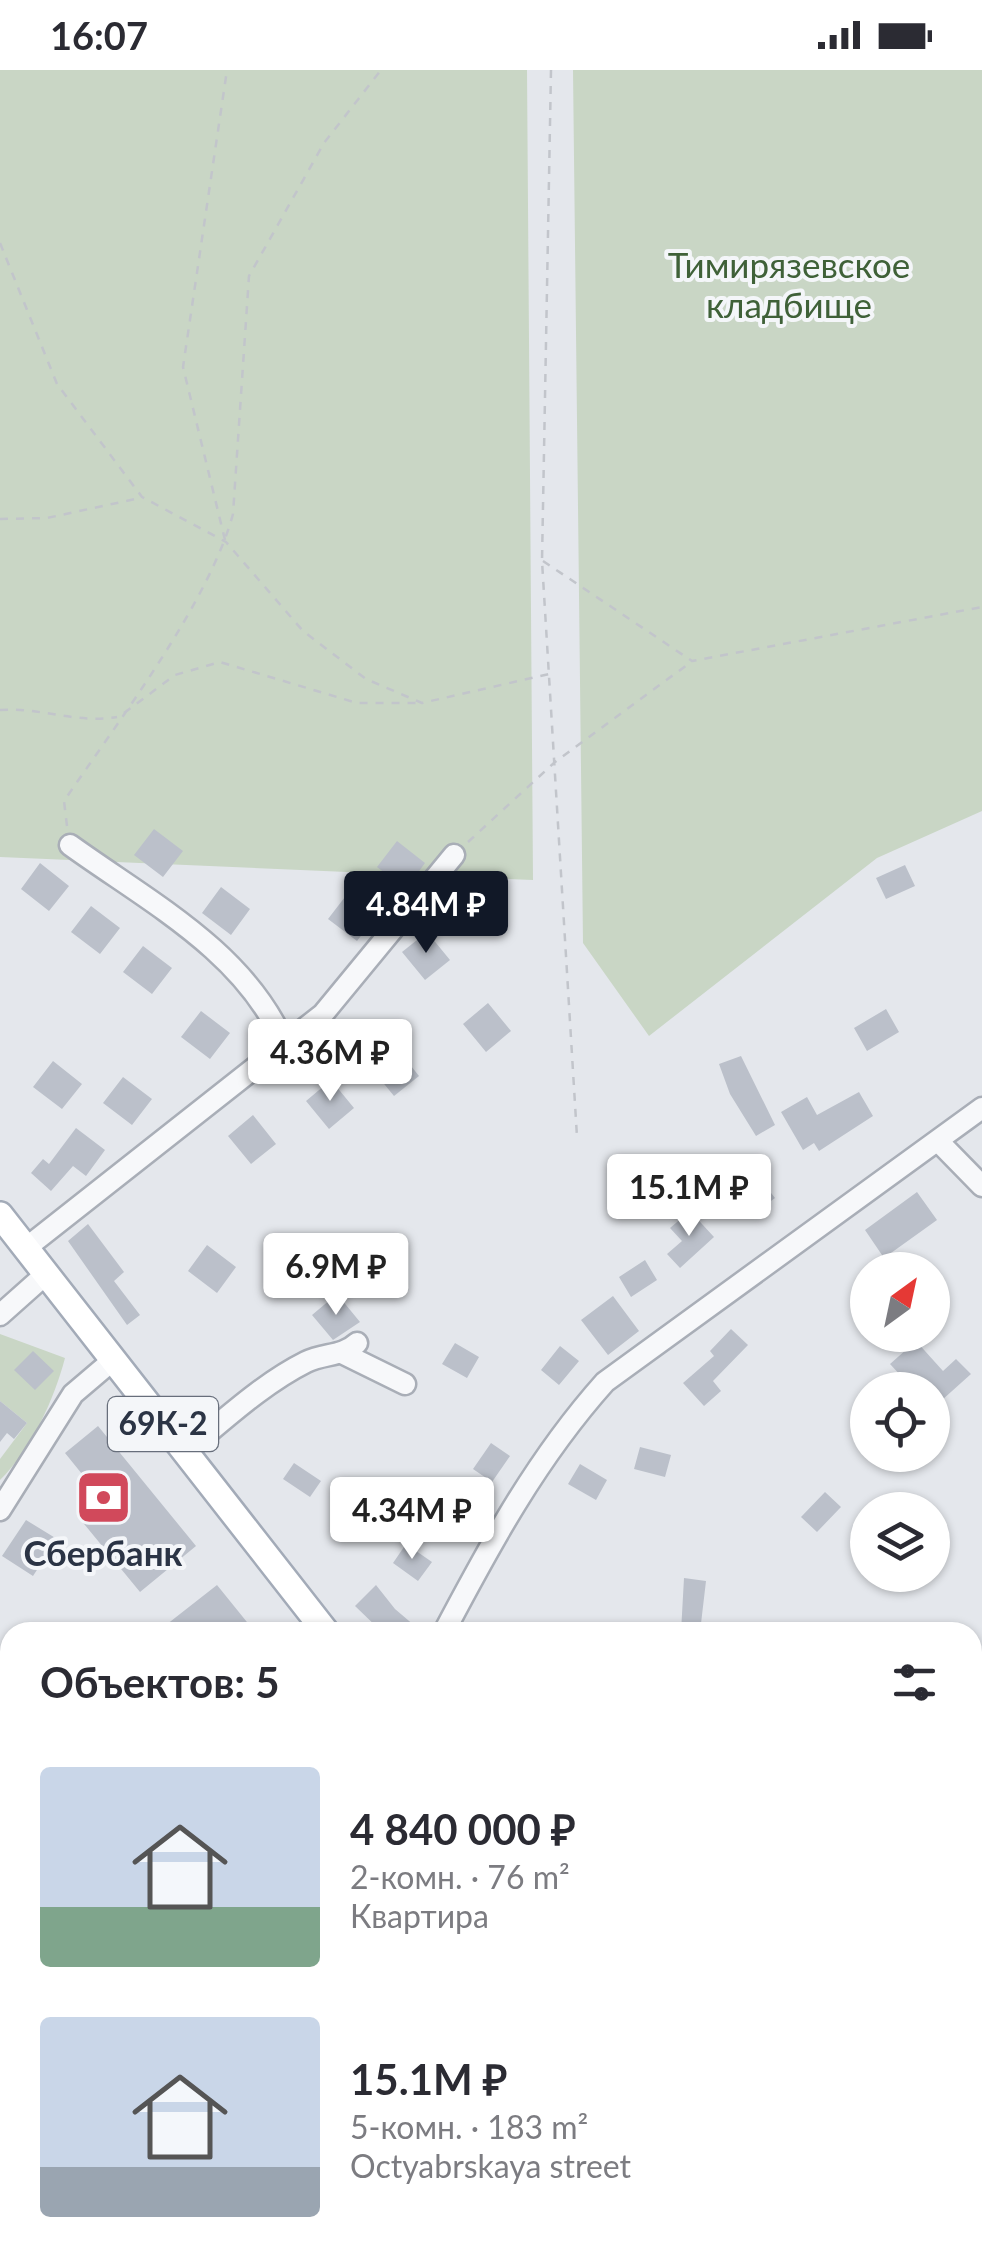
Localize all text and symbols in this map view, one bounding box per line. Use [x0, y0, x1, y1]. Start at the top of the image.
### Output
text: 16:07 [50, 12, 148, 58]
park label: Тимирязевское кладбище [668, 243, 910, 325]
pin: 4.84M ₽ [334, 871, 518, 956]
text: 4.84M ₽ [366, 884, 486, 923]
pin: 4.36M ₽ [238, 1019, 422, 1104]
text: 4.36M ₽ [270, 1032, 390, 1071]
pin: 15.1M ₽ [597, 1154, 781, 1239]
text: 15.1M ₽ [629, 1167, 749, 1206]
pin: 6.9M ₽ [255, 1233, 417, 1318]
text: 6.9M ₽ [285, 1246, 387, 1285]
north arrow [850, 1252, 950, 1352]
map controls [850, 1252, 950, 1592]
button: locate [850, 1372, 950, 1472]
road number: 69К-2 [108, 1397, 218, 1451]
bank icon: Сбербанк [73, 1468, 133, 1528]
pin: 4.34M ₽ [320, 1477, 504, 1562]
text: 4.34M ₽ [352, 1490, 472, 1529]
button: layers [850, 1492, 950, 1592]
place label: Сбербанк [23, 1531, 183, 1573]
icon: filters [887, 1655, 942, 1710]
text: Объектов: 5 [40, 1657, 280, 1707]
text: 4 840 000 ₽ [350, 1804, 576, 1854]
icon: home [120, 1807, 240, 1927]
text: 2-комн. · 76 m² [350, 1857, 570, 1896]
text: Квартира [350, 1896, 489, 1935]
text: 15.1M ₽ [350, 2054, 507, 2104]
icon: home [120, 2057, 240, 2177]
text: 5-комн. · 183 m² [350, 2107, 588, 2146]
text: Octyabrskaya street [350, 2146, 631, 2185]

